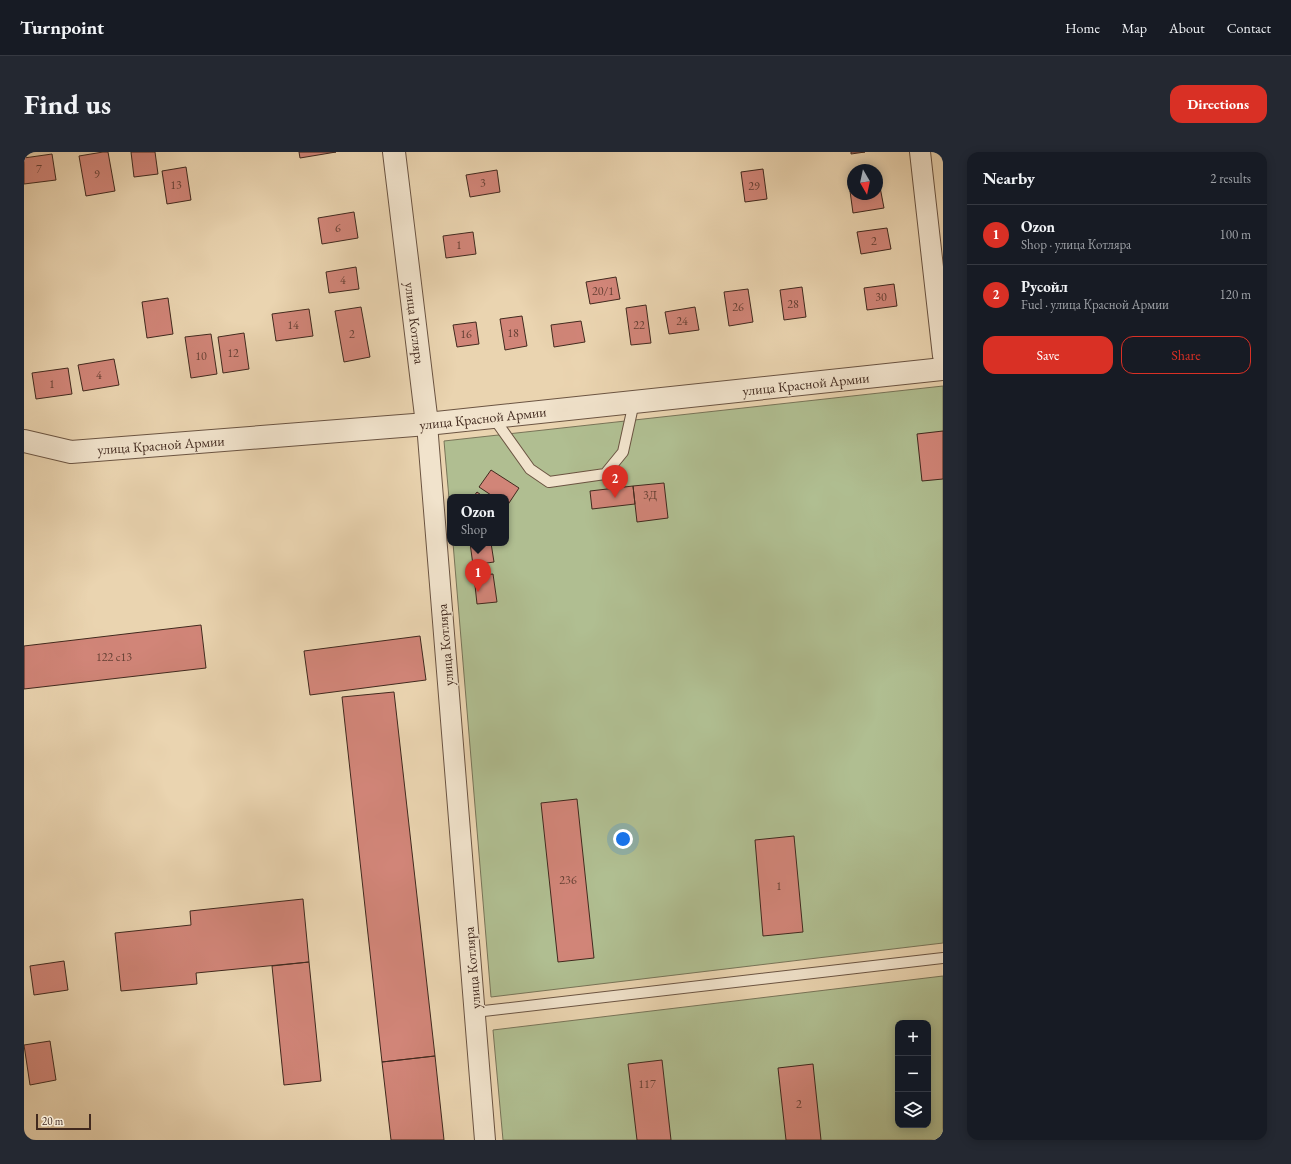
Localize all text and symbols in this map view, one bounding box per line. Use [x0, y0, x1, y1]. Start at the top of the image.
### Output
text: Turnpoint [20, 15, 104, 40]
text: Home [1065, 19, 1100, 37]
text: Map [1122, 19, 1147, 37]
text: About [1169, 19, 1205, 37]
text: Contact [1227, 19, 1271, 37]
button: Directions [1170, 85, 1267, 123]
text: Find us [24, 86, 111, 122]
house number: 7 [36, 161, 42, 177]
north arrow [847, 164, 883, 200]
house number: 9 [94, 166, 100, 182]
text: Nearby [983, 167, 1035, 189]
text: 2 results [1210, 170, 1251, 187]
house number: 3 [480, 175, 486, 191]
house number: 13 [170, 177, 182, 193]
house number: 29 [748, 178, 760, 194]
text: Ozon [1021, 217, 1055, 236]
house number: 6 [335, 220, 341, 236]
text: 1 [993, 226, 999, 243]
text: 100 m [1220, 226, 1251, 243]
house number: 2 [871, 233, 877, 249]
text: Shop · улица Котляра [1021, 236, 1131, 253]
house number: 1 [456, 237, 462, 253]
house number: 4 [340, 272, 346, 288]
text: Русойл [1021, 277, 1068, 296]
street label: улица Котляра [401, 281, 429, 365]
house number: 20/1 [592, 283, 614, 299]
text: 2 [993, 286, 999, 303]
text: 120 m [1220, 286, 1251, 303]
house number: 30 [875, 289, 887, 305]
house number: 28 [787, 296, 799, 312]
text: Fuel · улица Красной Армии [1021, 296, 1169, 313]
house number: 26 [732, 299, 744, 315]
house number: 24 [676, 313, 688, 329]
house number: 14 [287, 317, 299, 333]
house number: 22 [633, 317, 645, 333]
house number: 18 [507, 325, 519, 341]
house number: 2 [349, 326, 355, 342]
house number: 16 [460, 326, 472, 342]
button: Save [983, 336, 1113, 374]
button: Share [1121, 336, 1251, 374]
house number: 12 [227, 345, 239, 361]
house number: 10 [195, 348, 207, 364]
house number: 4 [96, 367, 102, 383]
street label: улица Красной Армии [742, 368, 871, 400]
house number: 1 [49, 376, 55, 392]
street label: улица Красной Армии [419, 402, 548, 434]
street label: улица Красной Армии [97, 432, 226, 458]
pin: 2 [602, 465, 628, 498]
house number: 3Д [643, 487, 657, 503]
popup [447, 494, 509, 546]
text: Ozon [461, 502, 495, 521]
text: Shop [461, 521, 487, 538]
pin: 1 [465, 559, 491, 592]
street label: улица Котляра [432, 603, 458, 687]
house number: 122 с13 [96, 649, 132, 665]
your location [613, 829, 633, 849]
house number: 236 [559, 872, 577, 888]
house number: 1 [776, 878, 782, 894]
street label: улица Котляра [459, 926, 485, 1010]
map controls [895, 1020, 931, 1128]
button: + [895, 1020, 931, 1056]
button: − [895, 1056, 931, 1092]
house number: 117 [638, 1076, 656, 1092]
button: layers [895, 1092, 931, 1128]
house number: 2 [796, 1096, 802, 1112]
scale bar [36, 1112, 91, 1131]
text: 20 m [42, 1114, 63, 1128]

